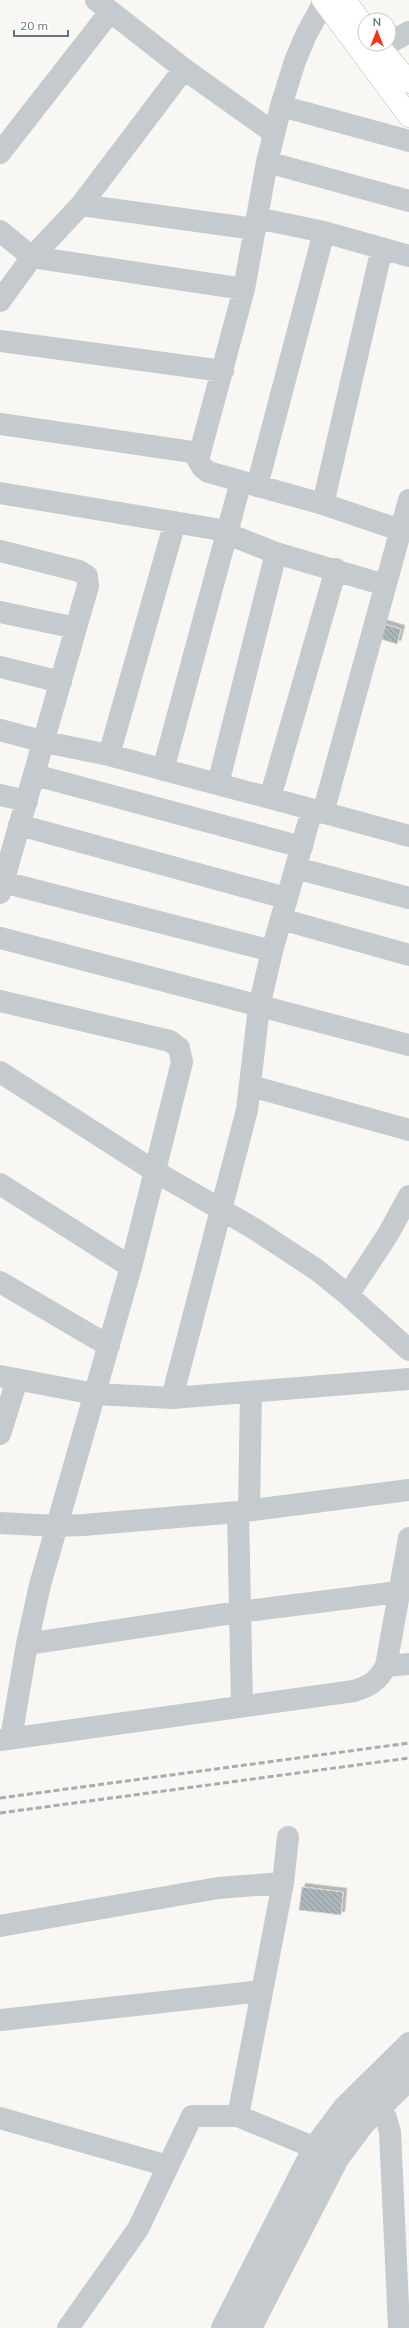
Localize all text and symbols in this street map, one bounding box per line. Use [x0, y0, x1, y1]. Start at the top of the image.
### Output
scale bar [14, 12, 68, 38]
north arrow [357, 12, 397, 52]
text: N [373, 15, 381, 29]
text: 20 m [20, 18, 48, 33]

